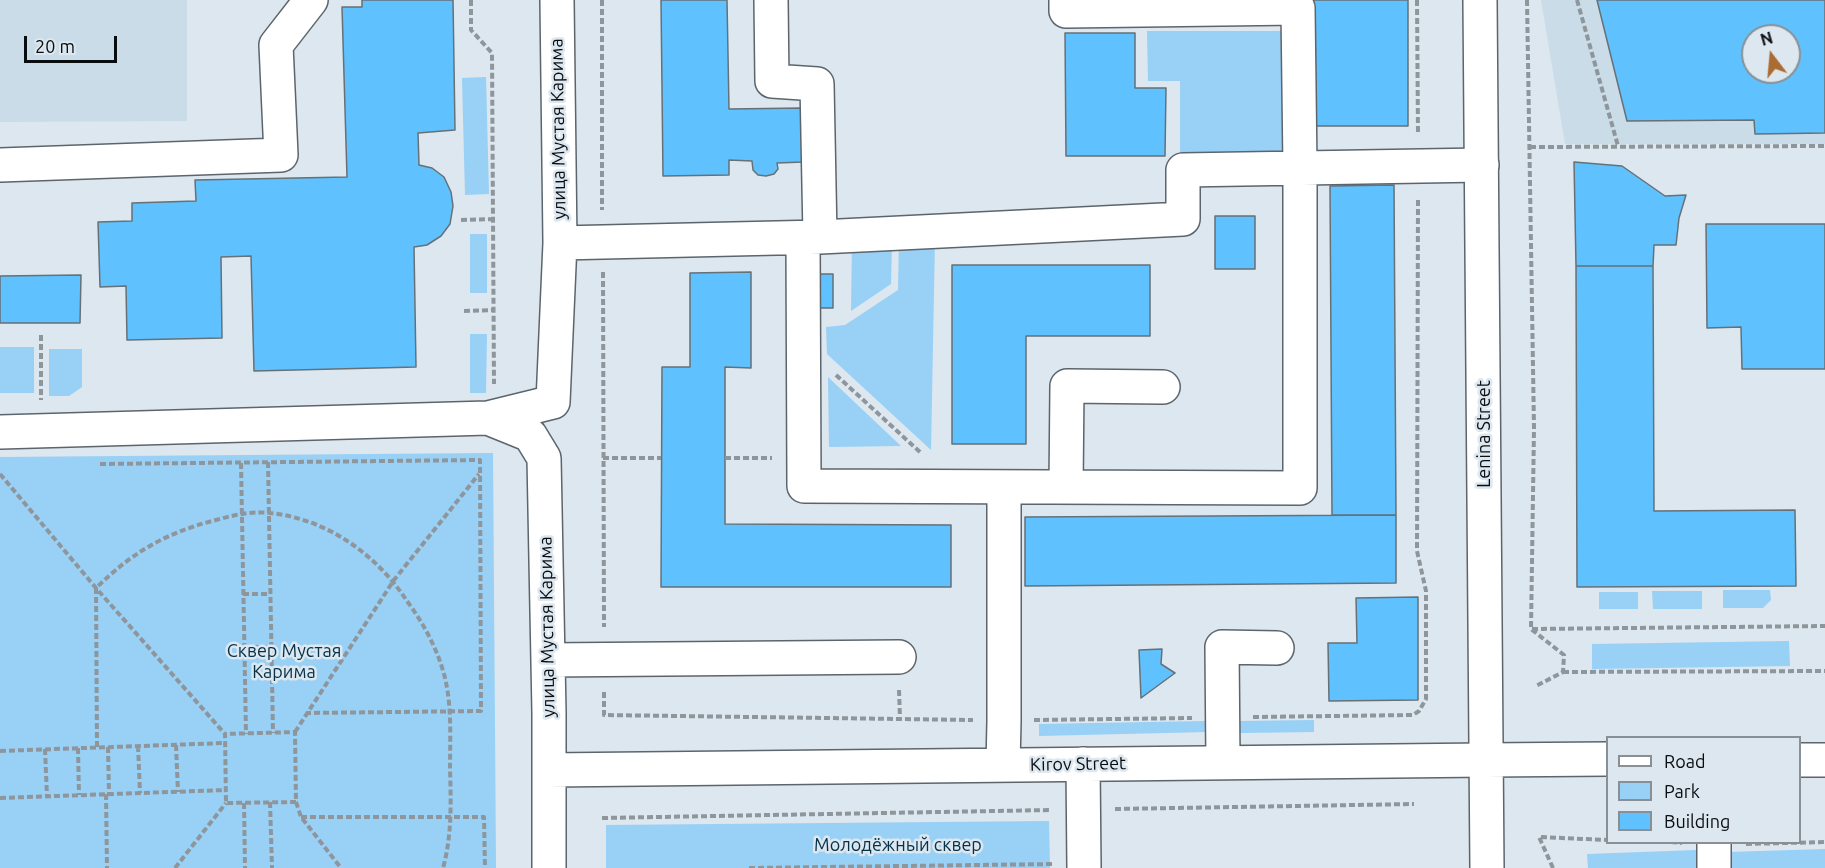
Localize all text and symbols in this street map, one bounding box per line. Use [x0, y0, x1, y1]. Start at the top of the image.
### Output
scale bar [27, 24, 120, 62]
north arrow [1741, 24, 1801, 84]
text: N [1758, 28, 1775, 49]
text: 20 m [35, 36, 75, 56]
street label: улица Мустая Карима [546, 38, 570, 220]
street label: Lenina Street [1473, 380, 1495, 488]
street label: улица Мустая Карима [535, 536, 559, 718]
park label: Сквер Мустая Карима [227, 640, 341, 682]
legend [1606, 736, 1801, 844]
text: Road [1664, 751, 1706, 771]
street label: Kirov Street [1030, 752, 1126, 776]
text: Park [1664, 781, 1700, 801]
text: Building [1664, 811, 1730, 831]
park label: Молодёжный сквер [814, 834, 982, 856]

